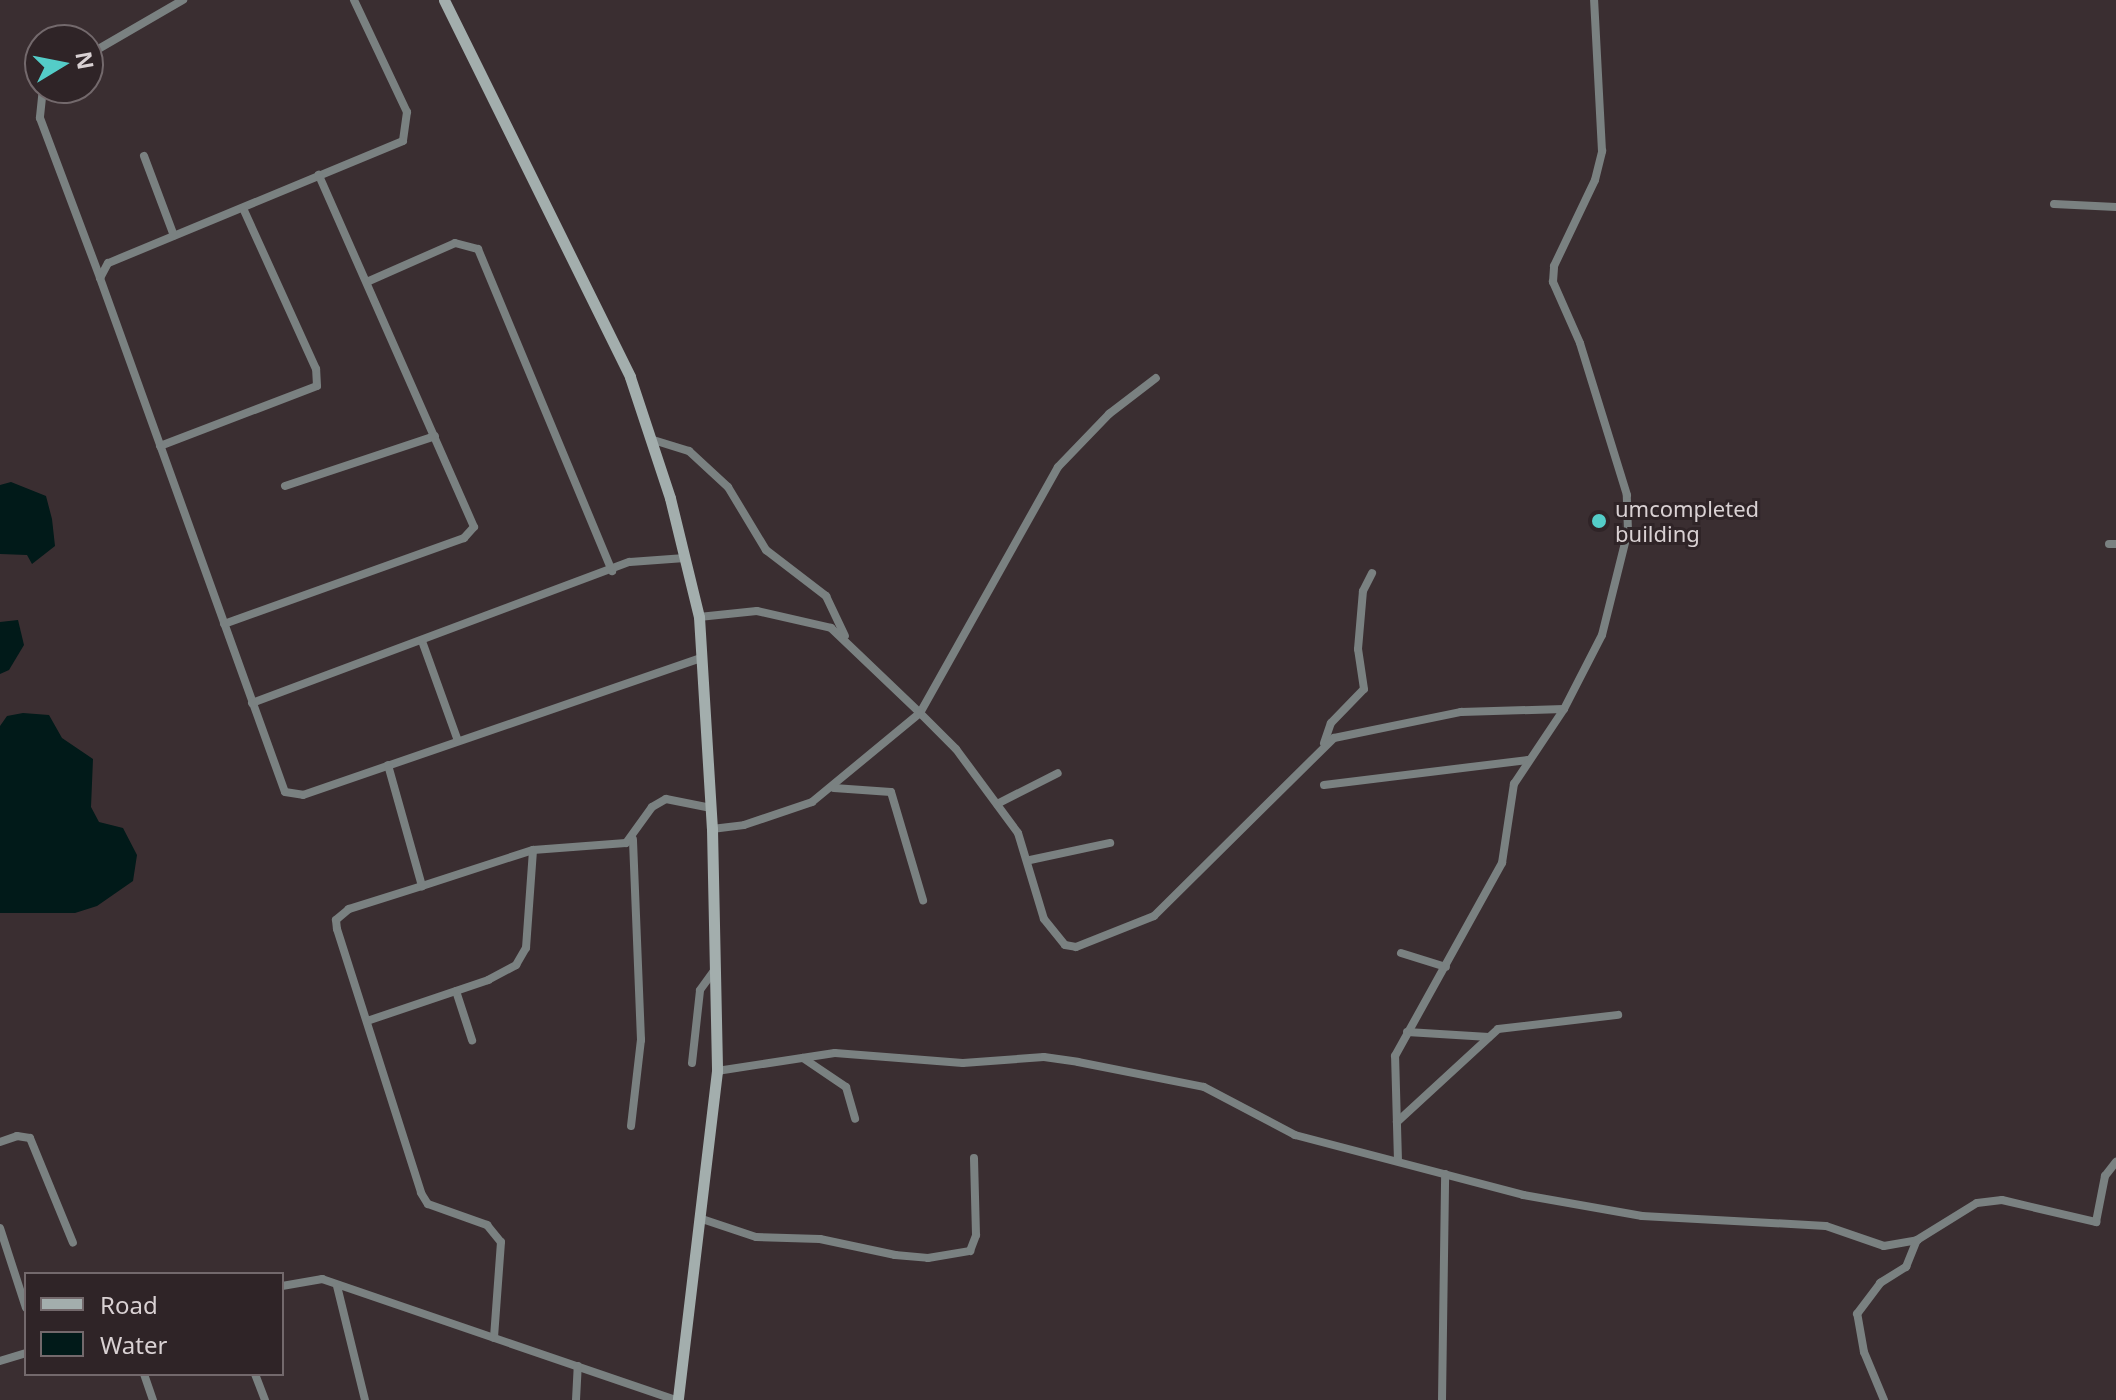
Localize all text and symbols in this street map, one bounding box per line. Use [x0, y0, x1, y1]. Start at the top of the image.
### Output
north arrow [24, 24, 104, 104]
text: N [69, 49, 102, 72]
place label: umcompleted building [1615, 495, 1759, 546]
marker: umcompleted building [1590, 512, 1608, 530]
legend [24, 1272, 284, 1376]
text: Road [100, 1288, 158, 1321]
text: Water [100, 1328, 167, 1361]

